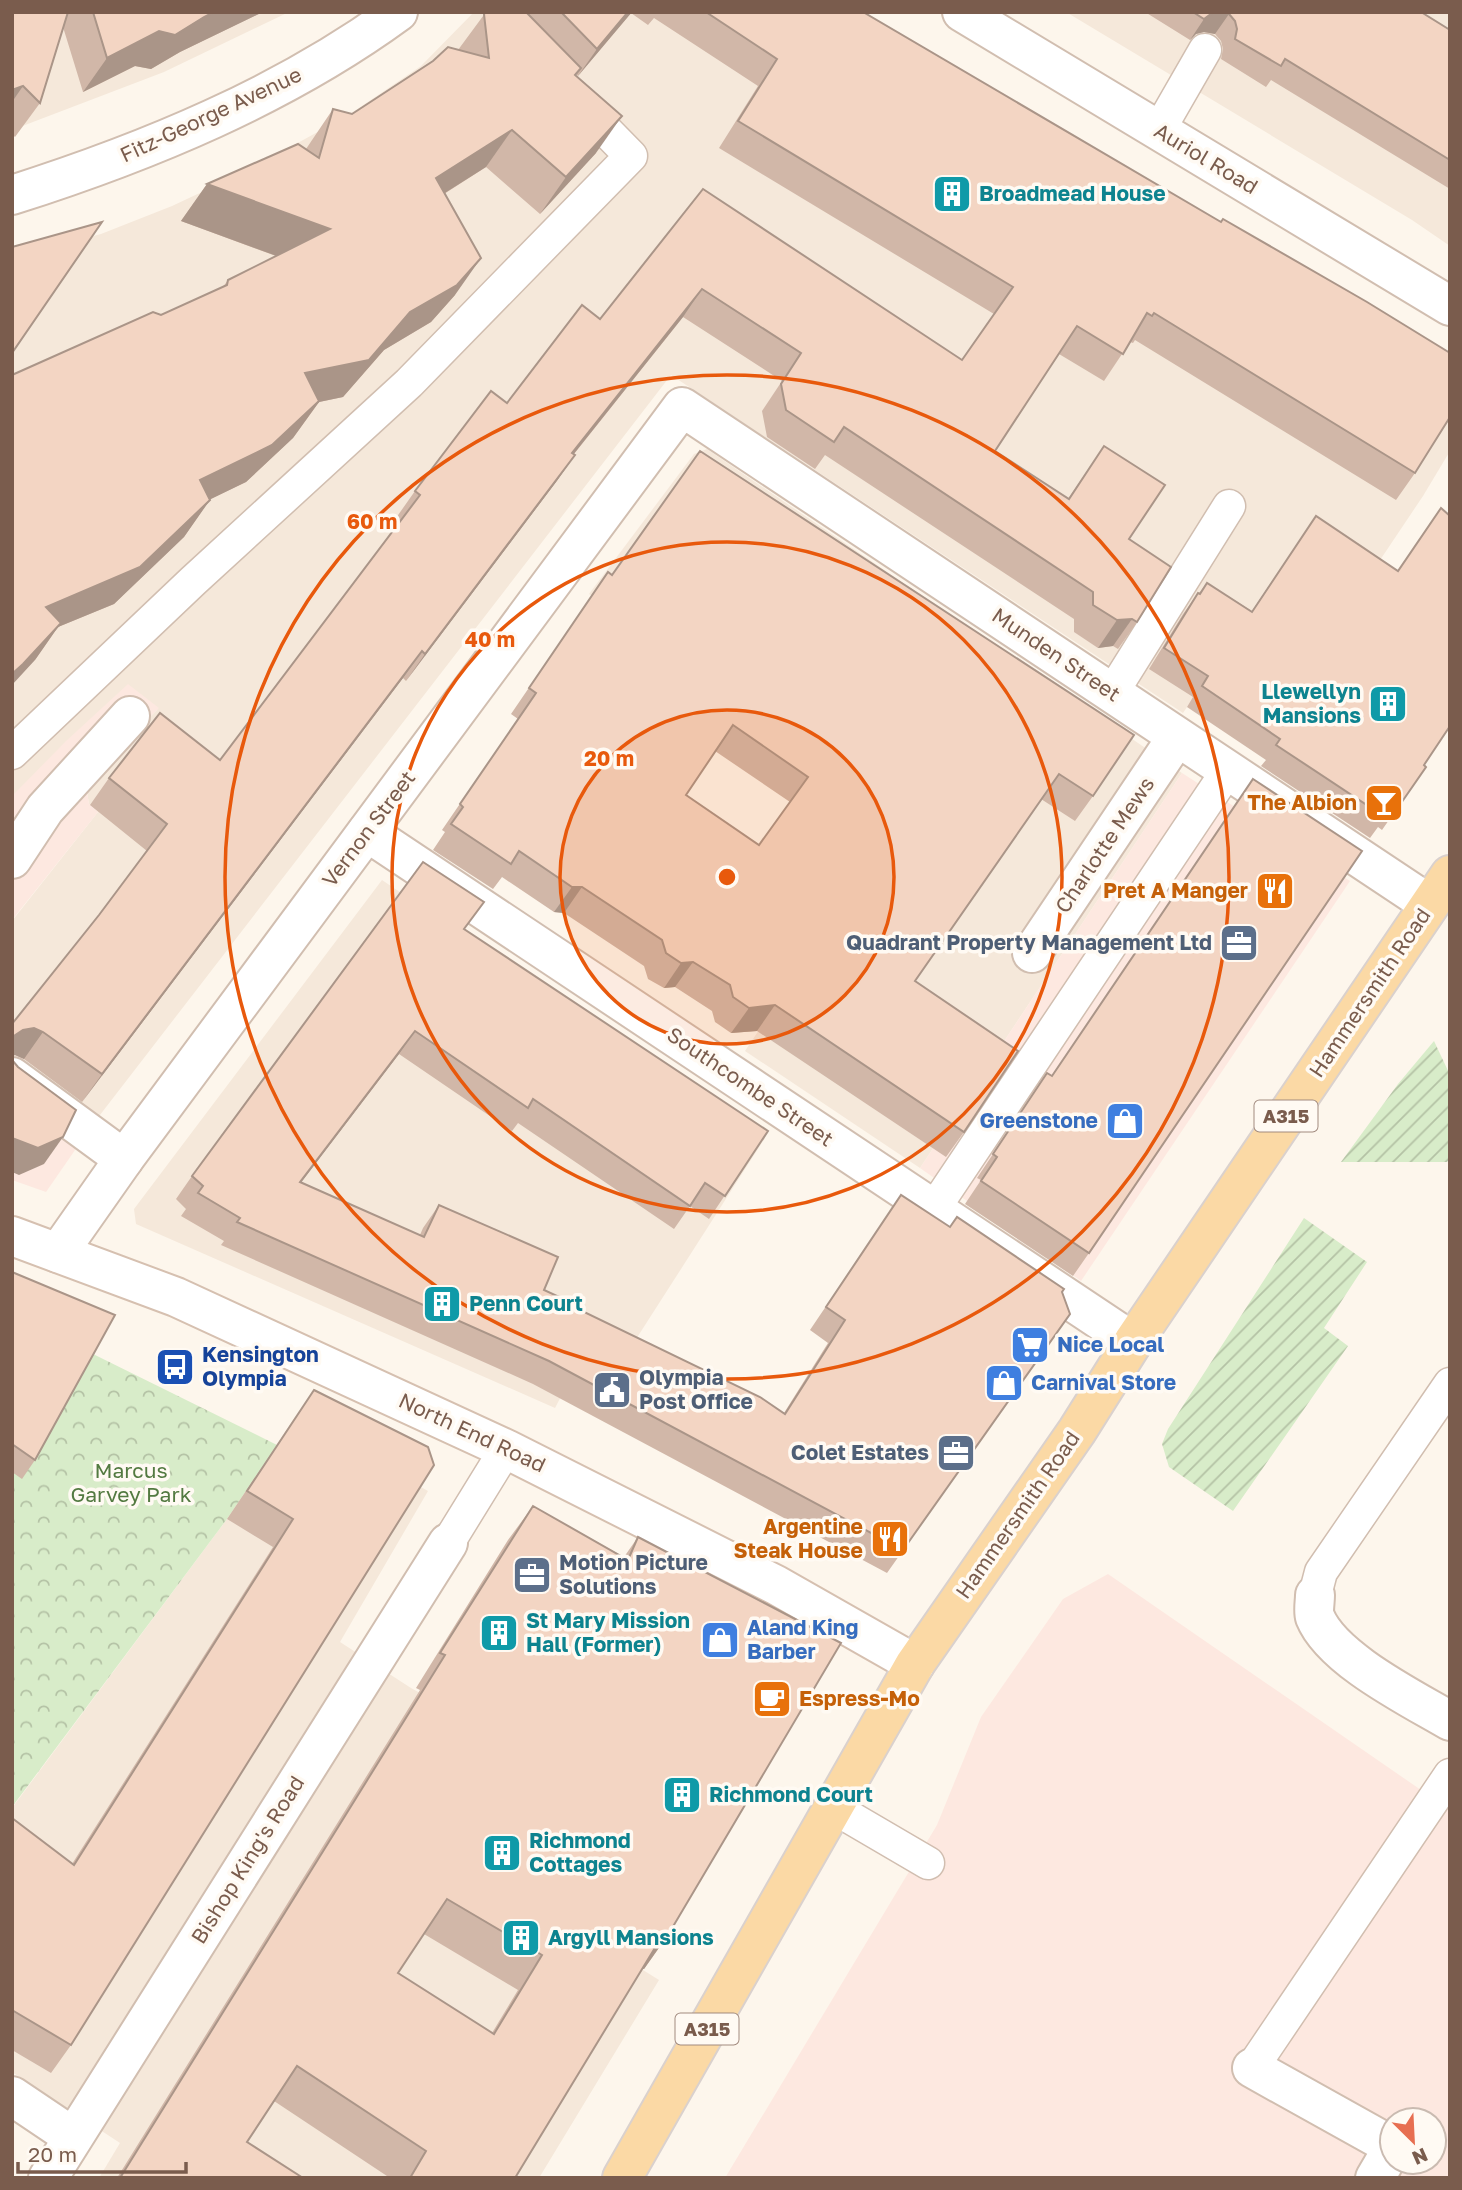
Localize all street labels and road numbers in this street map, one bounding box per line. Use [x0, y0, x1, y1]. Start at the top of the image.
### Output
street label: Fitz-George Avenue [116, 61, 305, 168]
street label: Auriol Road [1150, 117, 1263, 199]
street label: Munden Street [987, 602, 1126, 707]
street label: Vernon Street [316, 765, 420, 892]
street label: Charlotte Mews [1049, 771, 1159, 917]
street label: Hammersmith Road [1303, 903, 1436, 1082]
street label: Southcombe Street [662, 1021, 839, 1152]
road number: A315 [1254, 1100, 1318, 1132]
street label: North End Road [395, 1387, 550, 1477]
street label: Hammersmith Road [950, 1426, 1085, 1603]
street label: Bishop King's Road [185, 1771, 309, 1948]
road number: A315 [676, 2013, 738, 2044]

